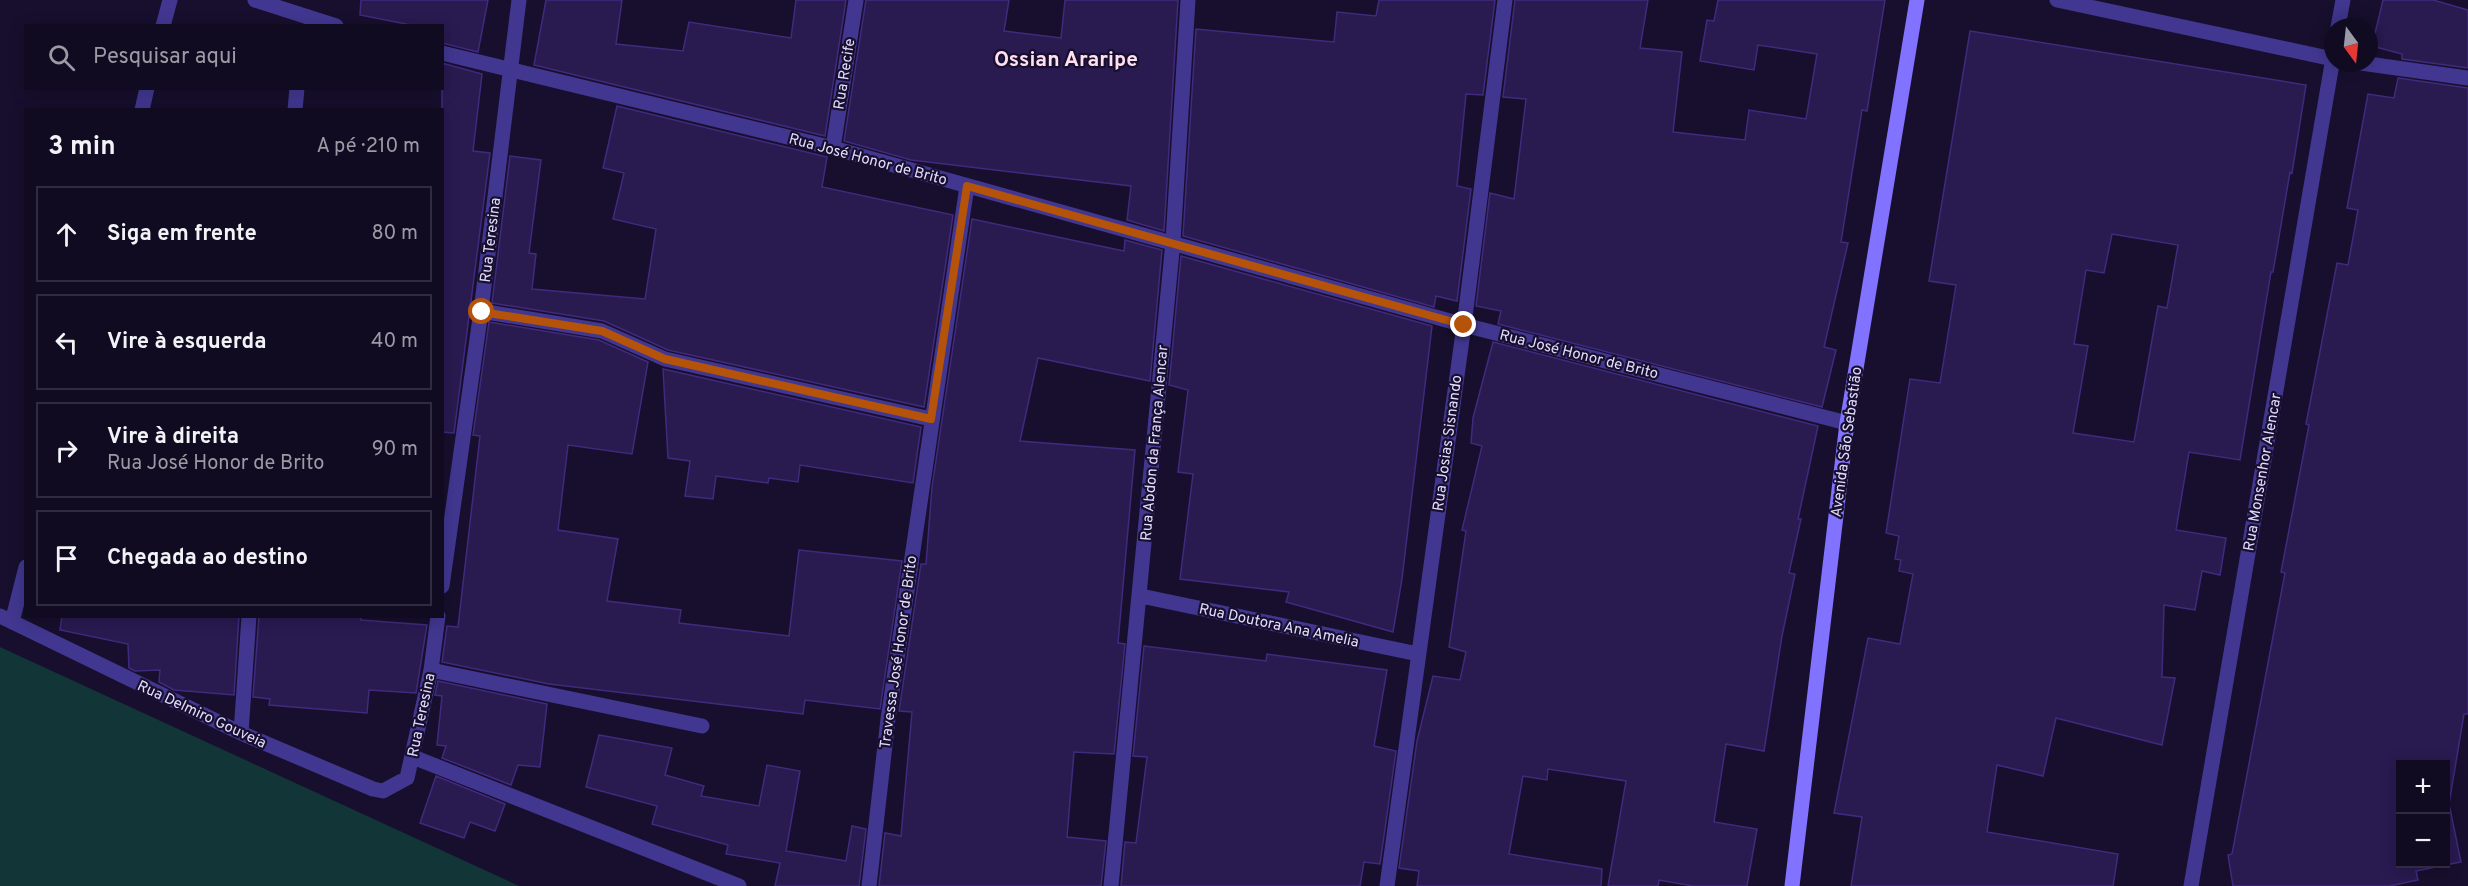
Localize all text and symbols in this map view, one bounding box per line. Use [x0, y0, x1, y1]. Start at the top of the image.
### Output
north arrow [2324, 18, 2378, 72]
search box [24, 24, 444, 90]
street label: Rua Recife [830, 37, 860, 111]
icon: search [45, 41, 78, 74]
text: Pesquisar aqui [93, 44, 237, 71]
district label: Ossian Araripe [994, 47, 1138, 74]
street label: Rua José Honor de Brito [786, 130, 949, 191]
text: 3 min [48, 131, 116, 164]
text: A pé · 210 m [317, 134, 420, 160]
street label: Rua Teresina [477, 197, 506, 284]
icon: ahead [50, 218, 83, 251]
text: Siga em frente [107, 221, 257, 248]
text: 80 m [372, 221, 418, 247]
route start [468, 298, 494, 324]
route end [1450, 311, 1476, 337]
icon: left [50, 326, 83, 359]
street label: Rua José Honor de Brito [1497, 327, 1660, 384]
text: Vire à esquerda [107, 329, 266, 356]
text: 40 m [371, 329, 418, 355]
street label: Rua Abdon da França Alencar [1137, 344, 1174, 542]
street label: Avenida São Sebastião [1828, 366, 1867, 519]
street label: Rua Josias Sisnando [1430, 374, 1467, 513]
street label: Rua Monsenhor Alencar [2240, 392, 2287, 553]
text: Vire à direita [107, 424, 239, 451]
icon: right [50, 434, 83, 467]
text: 90 m [372, 437, 418, 463]
text: Rua José Honor de Brito [107, 451, 324, 477]
icon: arrive [50, 542, 83, 575]
text: Chegada ao destino [107, 545, 308, 572]
street label: Travessa José Honor de Brito [877, 554, 922, 750]
street label: Rua Doutora Ana Amelia [1197, 600, 1360, 653]
street label: Rua Teresina [404, 672, 441, 759]
street label: Rua Delmiro Gouveia [134, 677, 269, 754]
map controls [2396, 760, 2450, 868]
button: + [2396, 760, 2450, 814]
button: − [2396, 814, 2450, 868]

